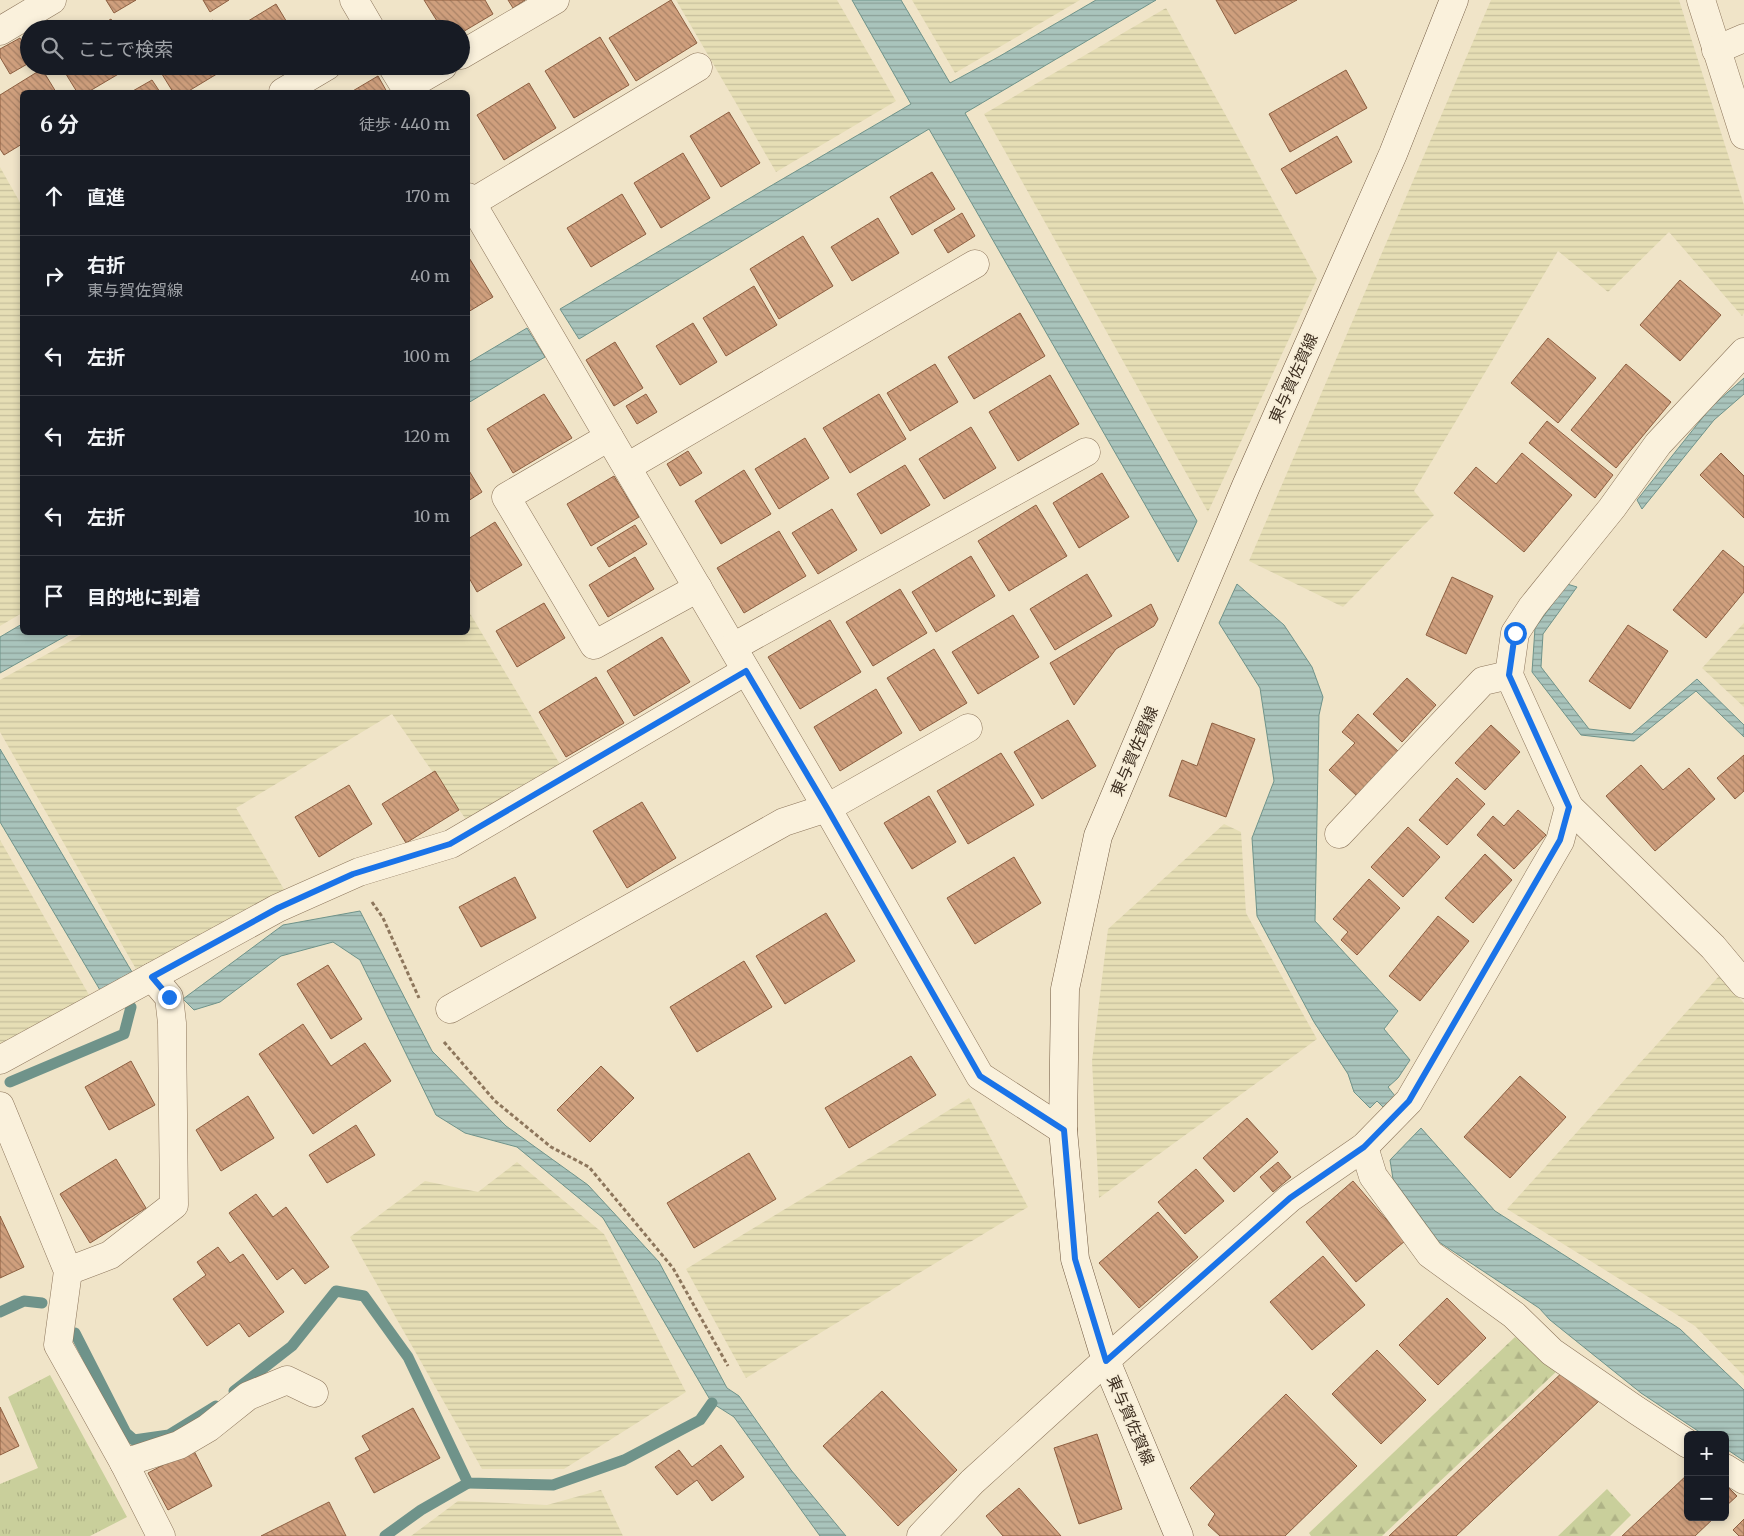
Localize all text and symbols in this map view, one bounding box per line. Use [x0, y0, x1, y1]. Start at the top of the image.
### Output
search box [20, 20, 470, 75]
icon: search [38, 34, 66, 62]
text: ここで検索 [78, 37, 173, 61]
text: 6 分 [40, 111, 79, 138]
text: 徒歩 · 440 m [359, 114, 450, 134]
icon: ahead [40, 182, 68, 210]
text: 直進 [87, 185, 125, 209]
text: 170 m [405, 186, 450, 206]
text: 右折 [87, 253, 125, 277]
icon: right [40, 262, 68, 290]
text: 40 m [410, 266, 450, 286]
text: 東与賀佐賀線 [87, 280, 183, 300]
street label: 東与賀佐賀線 [1264, 330, 1322, 426]
icon: left [40, 342, 68, 370]
text: 左折 [87, 345, 125, 369]
text: 100 m [403, 346, 450, 366]
icon: left [40, 422, 68, 450]
text: 左折 [87, 425, 125, 449]
text: 120 m [404, 426, 450, 446]
icon: left [40, 502, 68, 530]
text: 左折 [87, 505, 125, 529]
text: 10 m [413, 506, 450, 526]
icon: arrive [40, 582, 68, 610]
text: 目的地に到着 [87, 585, 201, 609]
route start [1504, 622, 1527, 645]
street label: 東与賀佐賀線 [1106, 703, 1162, 799]
route end [158, 986, 181, 1009]
street label: 東与賀佐賀線 [1103, 1372, 1159, 1468]
map controls [1684, 1431, 1729, 1521]
button: + [1684, 1431, 1729, 1476]
button: − [1684, 1476, 1729, 1521]

